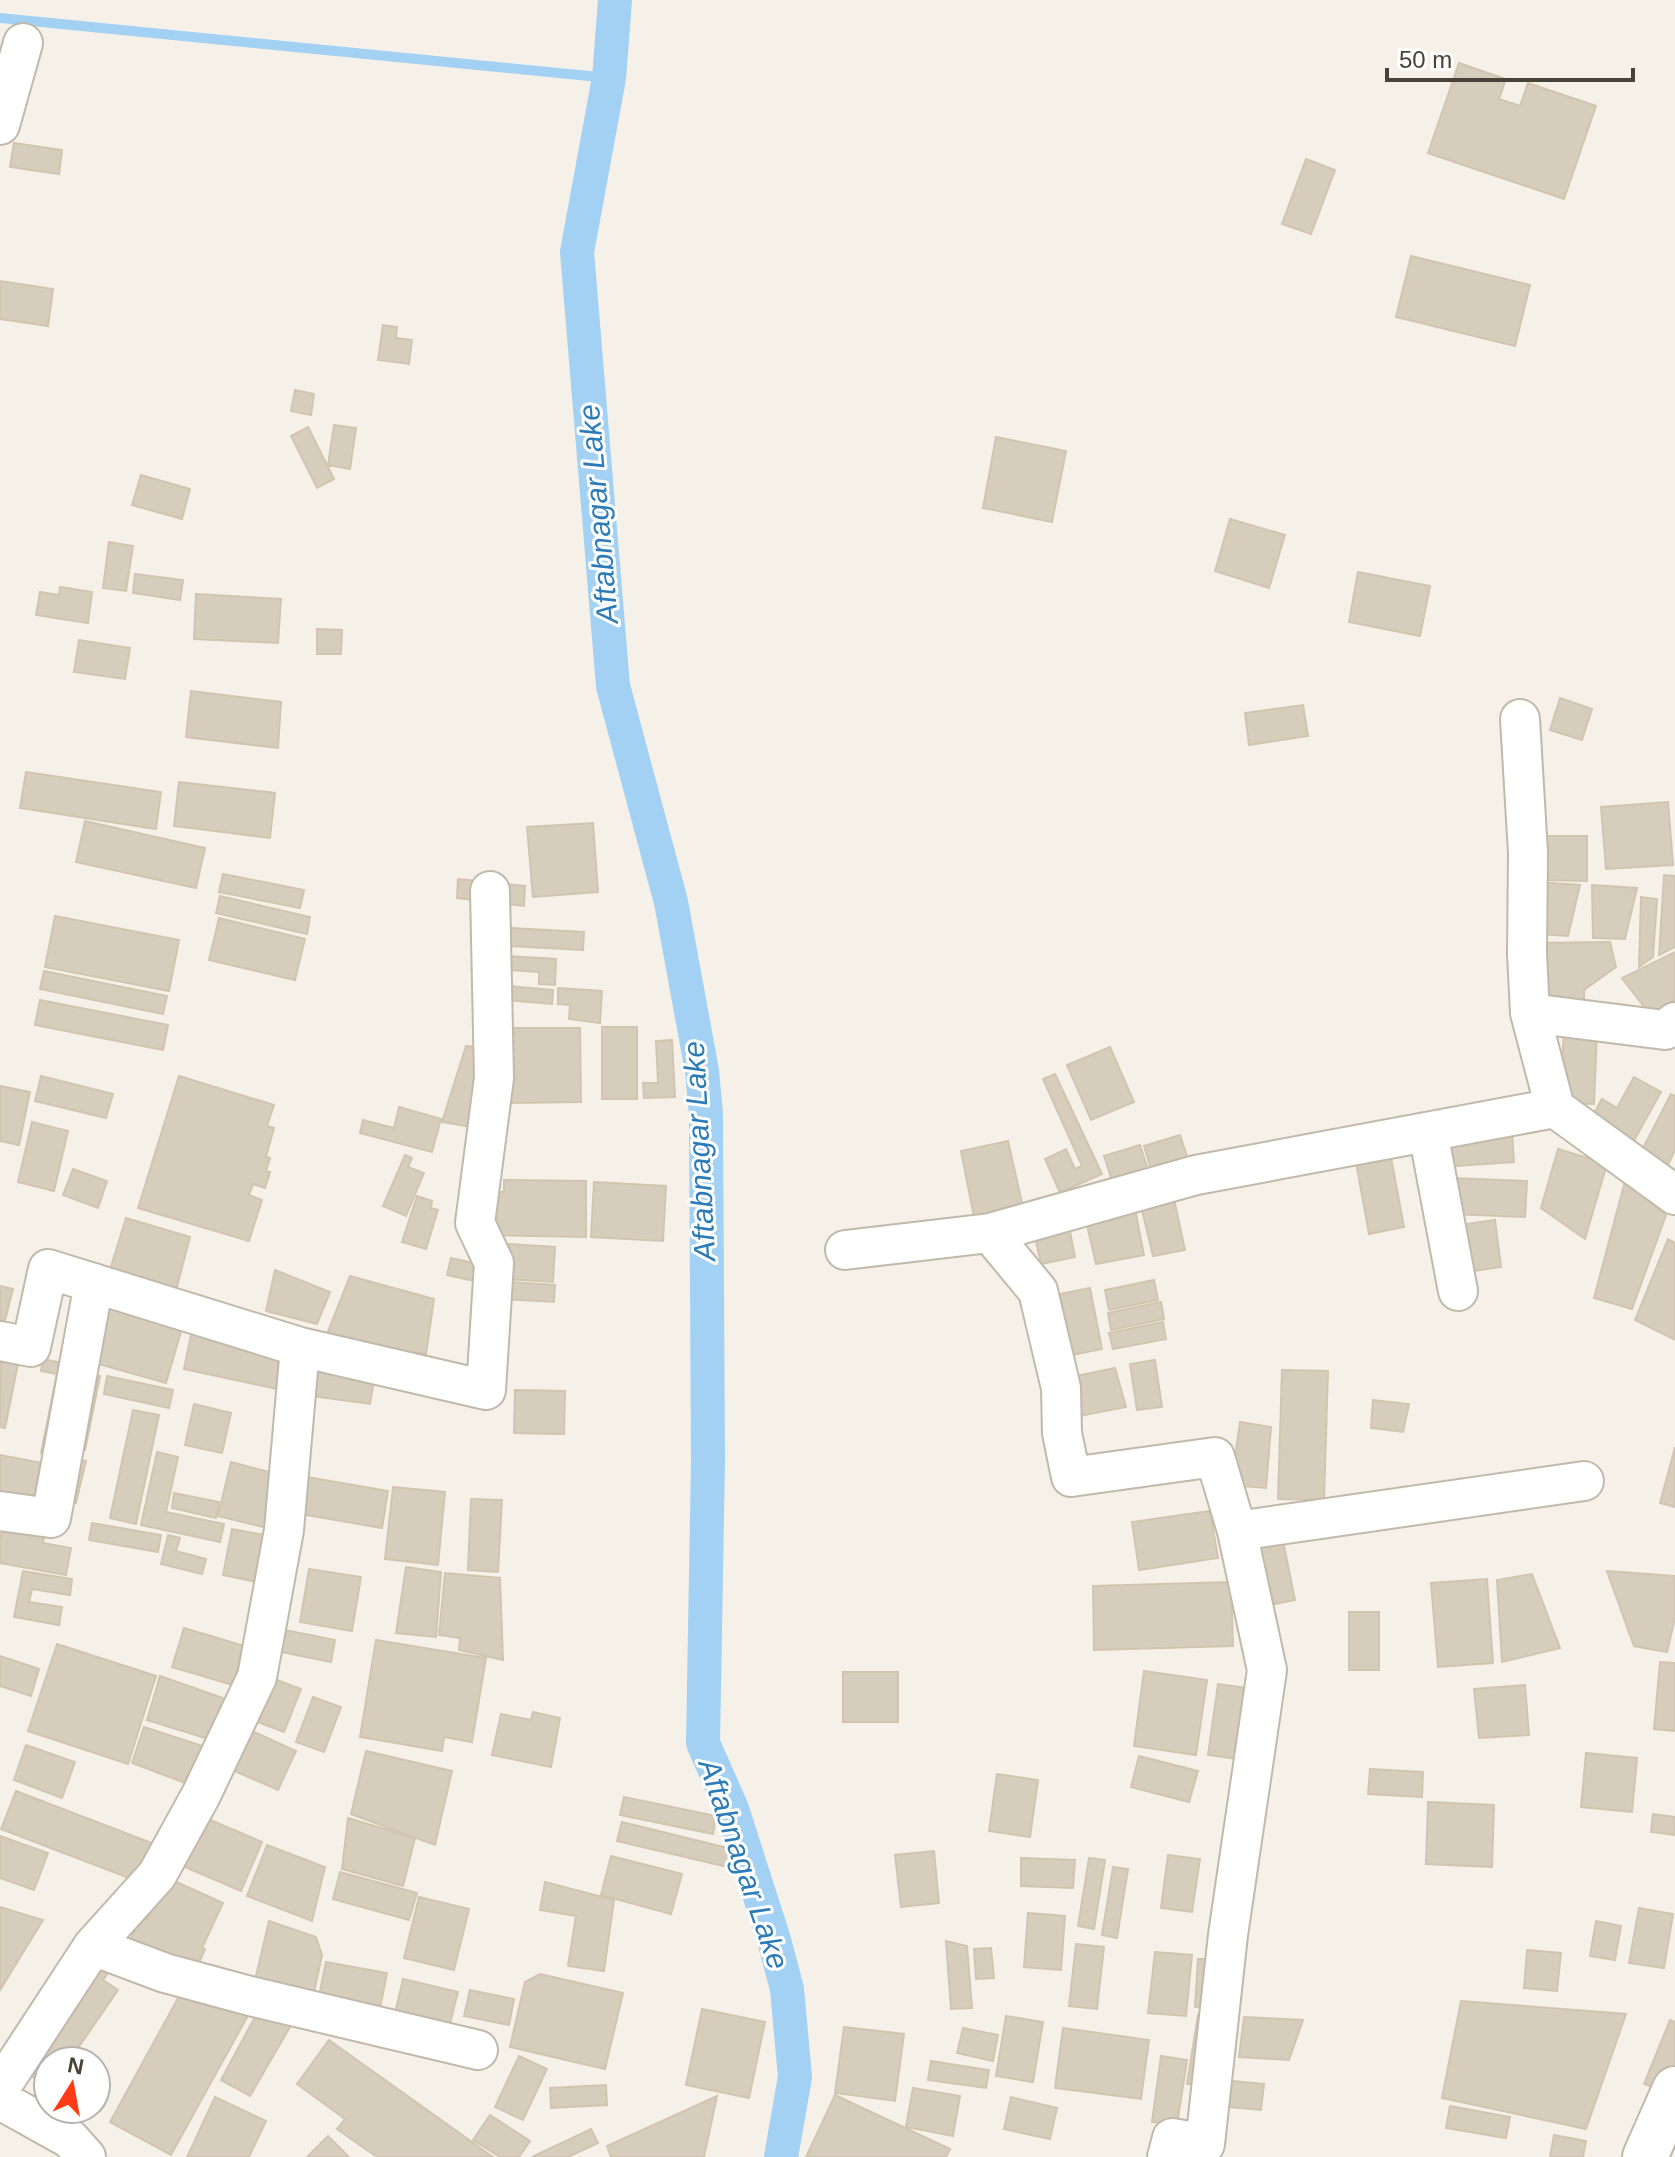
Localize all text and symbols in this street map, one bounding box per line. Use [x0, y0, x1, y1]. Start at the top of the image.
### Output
scale bar [1387, 32, 1633, 82]
text: 50 m [1399, 46, 1452, 73]
water label: Aftabnagar Lake [572, 403, 624, 627]
water label: Aftabnagar Lake [677, 1040, 721, 1264]
water label: Aftabnagar Lake [692, 1753, 795, 1973]
north arrow [32, 2045, 112, 2125]
text: N [66, 2052, 86, 2080]

